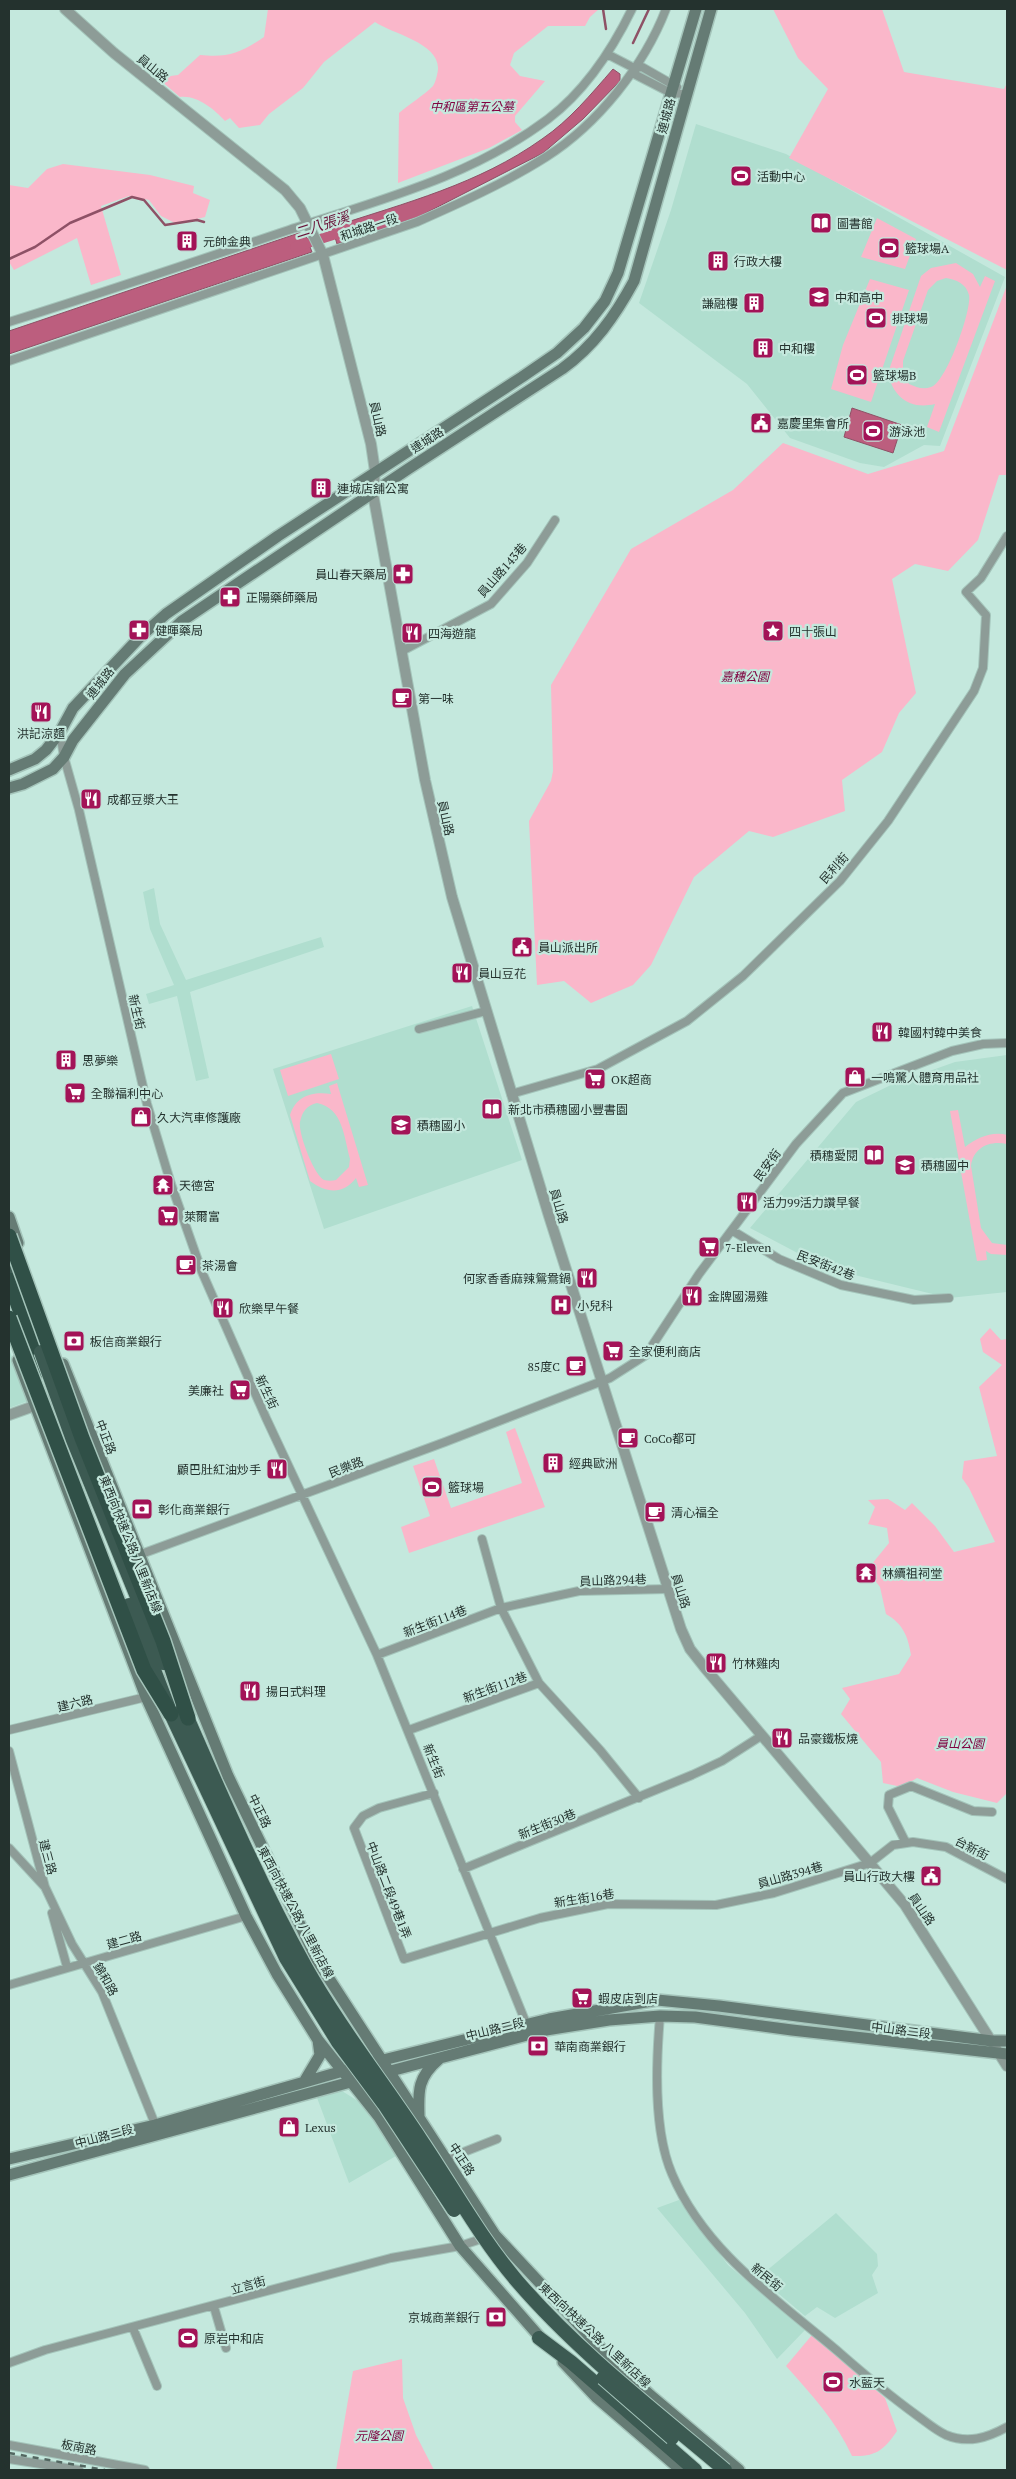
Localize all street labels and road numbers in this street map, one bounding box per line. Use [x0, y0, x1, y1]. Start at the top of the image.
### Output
street label: 員山路 [134, 51, 172, 85]
street label: 連城路 [654, 97, 678, 135]
street label: 和城路一段 [338, 210, 400, 244]
street label: 員山路 [367, 400, 389, 438]
street label: 連城路 [408, 424, 446, 456]
street label: 員山路143巷 [474, 540, 530, 600]
street label: 連城路 [83, 664, 117, 702]
street label: 員山路 [435, 799, 457, 837]
street label: 民利街 [816, 850, 852, 886]
street label: 新生街 [126, 993, 148, 1031]
street label: 民安街 [750, 1146, 784, 1184]
street label: 員山路 [547, 1187, 571, 1225]
street label: 民安街42巷 [795, 1247, 857, 1283]
street label: 新生街 [253, 1373, 281, 1411]
street label: 中正路 [93, 1418, 119, 1456]
street label: 民樂路 [327, 1454, 365, 1480]
street label: 東西向快速公路 八里新店線 [97, 1473, 165, 1615]
street label: 員山路294巷 [579, 1571, 647, 1589]
street label: 員山路 [668, 1572, 694, 1610]
street label: 新生街114巷 [401, 1602, 469, 1640]
street label: 新生街112巷 [461, 1668, 529, 1706]
street label: 建六路 [56, 1691, 94, 1715]
street label: 新生街 [420, 1741, 448, 1781]
street label: 中正路 [245, 1792, 275, 1830]
street label: 新生街30巷 [516, 1806, 578, 1842]
street label: 台新街 [953, 1833, 991, 1863]
street label: 建三路 [36, 1838, 60, 1876]
street label: 中山路二段49巷1弄 [364, 1839, 414, 1941]
street label: 東西向快速公路 八里新店線 [255, 1844, 337, 1980]
street label: 員山路394巷 [756, 1859, 824, 1891]
street label: 新生街16巷 [553, 1886, 615, 1910]
street label: 員山路 [906, 1890, 938, 1928]
street label: 建二路 [105, 1928, 143, 1952]
street label: 錦和路 [91, 1960, 121, 1998]
street label: 中山路二段 [464, 2014, 526, 2044]
street label: 中山路二段 [870, 2019, 932, 2041]
street label: 中山路二段 [73, 2121, 135, 2151]
street label: 中正路 [446, 2140, 478, 2178]
street label: 新民街 [748, 2260, 786, 2294]
street label: 立言街 [229, 2273, 267, 2297]
street label: 東西向快速公路 八里新店線 [536, 2279, 654, 2391]
street label: 板南路 [60, 2436, 98, 2458]

